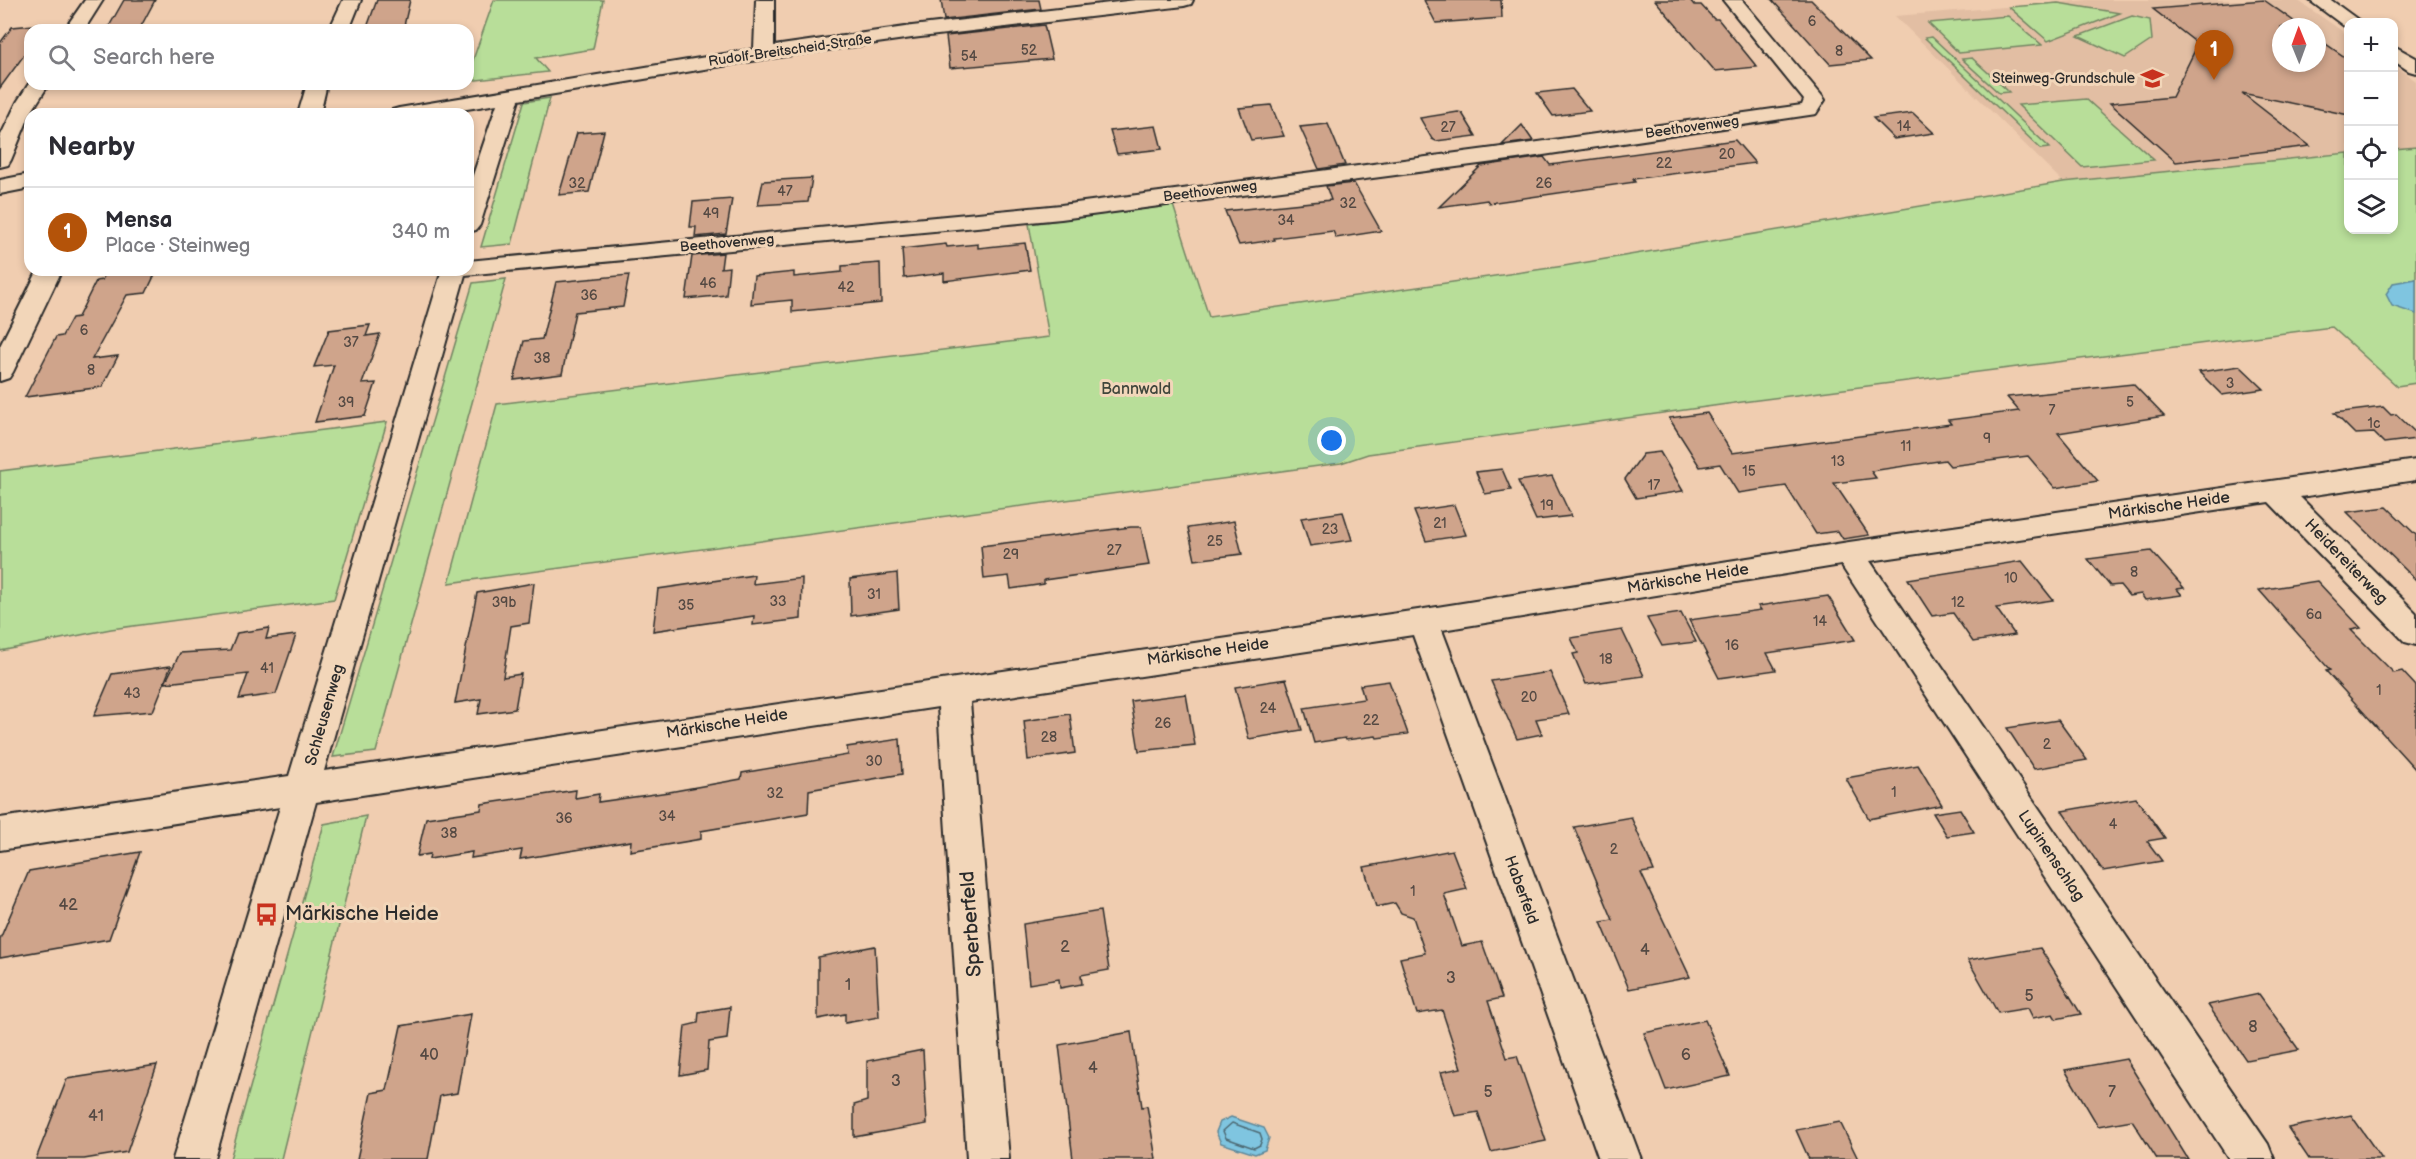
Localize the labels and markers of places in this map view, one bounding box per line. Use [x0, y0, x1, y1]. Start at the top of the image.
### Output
pin: 1 [2194, 31, 2234, 80]
school or university icon: Steinweg-Grundschule [2140, 65, 2166, 91]
place label: Steinweg-Grundschule [1992, 70, 2135, 87]
bus stop icon: Märkische Heide [254, 901, 280, 927]
place label: Märkische Heide [285, 902, 439, 926]

